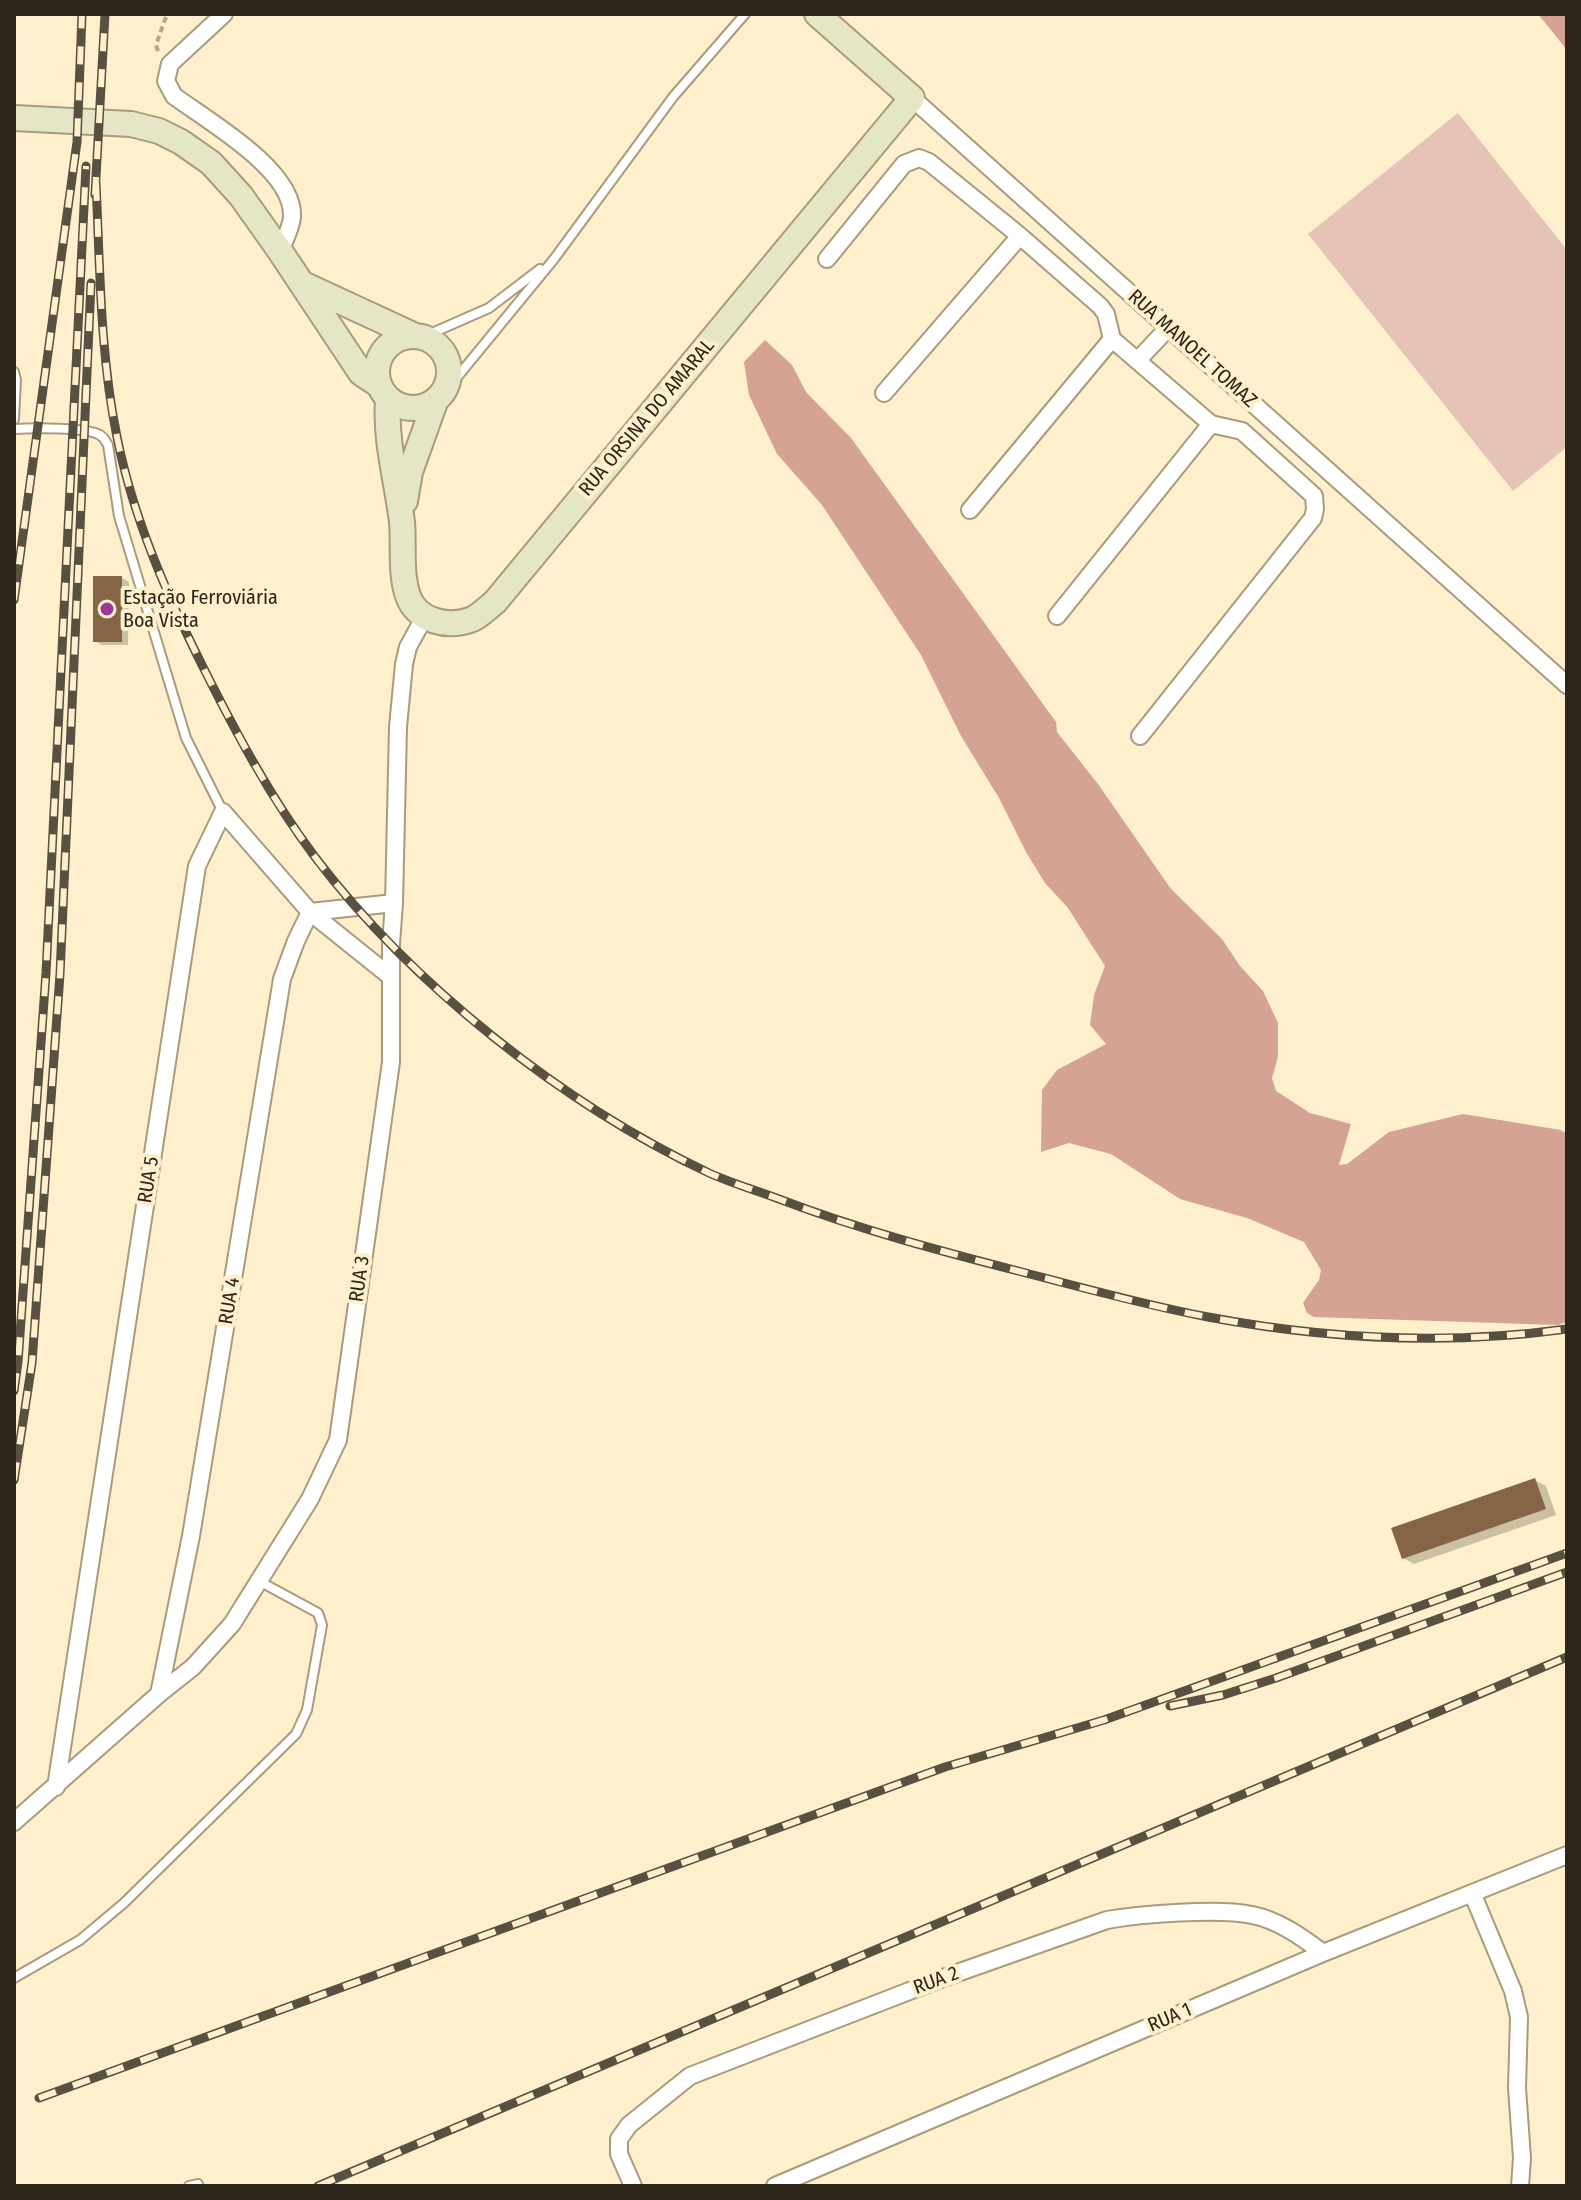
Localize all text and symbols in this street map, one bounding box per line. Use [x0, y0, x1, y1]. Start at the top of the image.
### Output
street label: RUA MANOEL TOMAZ [1123, 285, 1261, 413]
street label: RUA ORSINA DO AMARAL [574, 335, 720, 501]
place label: Estação Ferroviária Boa Vista [123, 586, 278, 633]
marker: Estação Ferroviária Boa Vista [98, 600, 116, 618]
street label: RUA 5 [133, 1155, 165, 1205]
street label: RUA 3 [345, 1254, 375, 1304]
street label: RUA 4 [214, 1276, 246, 1326]
street label: RUA 2 [910, 1962, 962, 2000]
street label: RUA 1 [1144, 1998, 1196, 2038]

